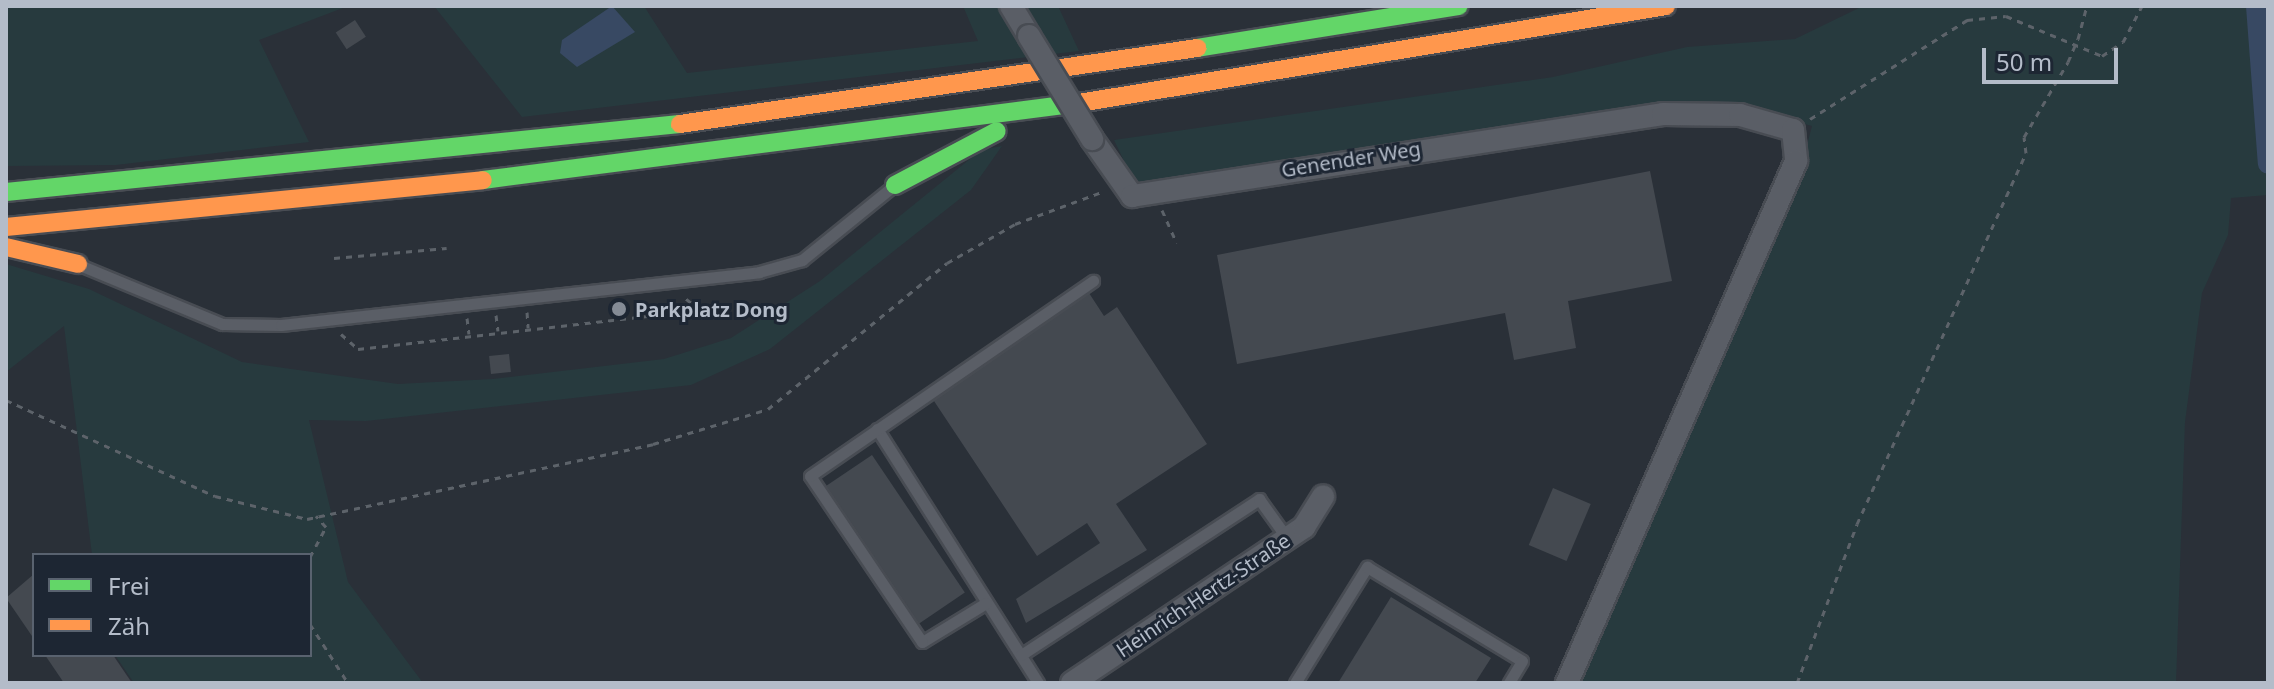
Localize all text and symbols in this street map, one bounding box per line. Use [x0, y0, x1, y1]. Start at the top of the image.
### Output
scale bar [1986, 32, 2122, 82]
text: 50 m [1996, 45, 2052, 78]
street label: Genender Weg [1280, 136, 1422, 182]
place label: Parkplatz Dong [635, 297, 788, 321]
marker: Parkplatz Dong [610, 300, 628, 318]
street label: Heinrich-Hertz-Straße [1112, 528, 1294, 662]
legend [32, 553, 312, 657]
text: Frei [108, 569, 150, 602]
text: Zäh [108, 609, 150, 642]

